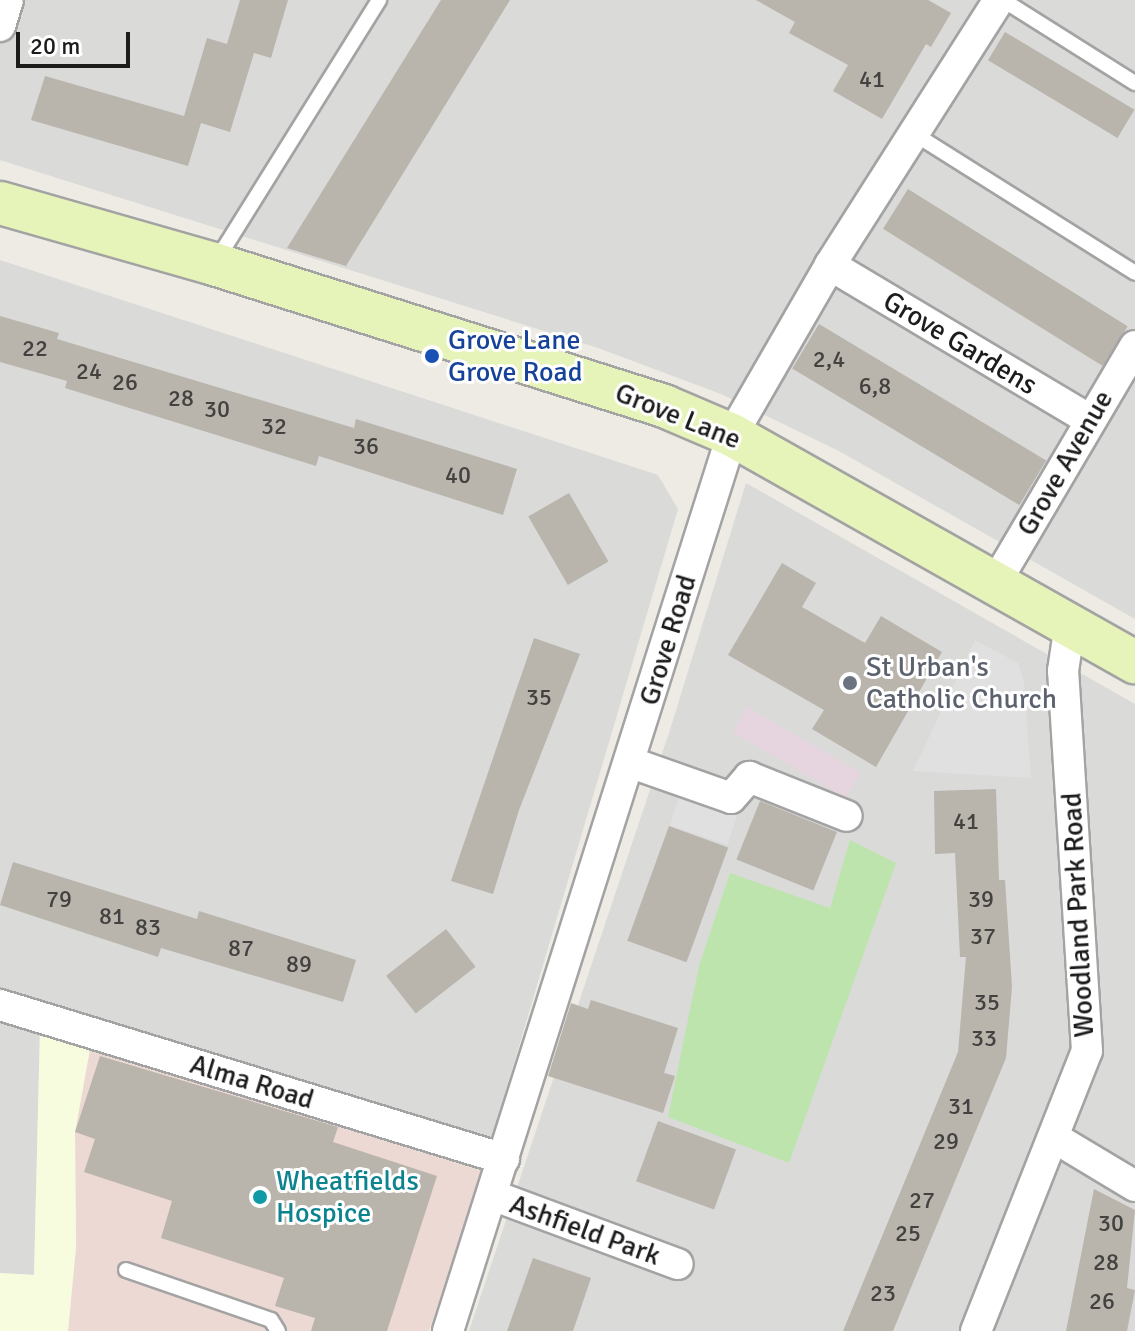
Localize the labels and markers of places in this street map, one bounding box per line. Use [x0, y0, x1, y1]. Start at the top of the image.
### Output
place label: Grove Lane Grove Road [448, 323, 583, 389]
marker: Grove Lane Grove Road [423, 347, 441, 365]
place label: St Urban's Catholic Church [866, 650, 1057, 716]
marker: St Urban's Catholic Church [841, 674, 859, 692]
place label: Wheatfields Hospice [276, 1164, 419, 1230]
marker: Wheatfields Hospice [251, 1188, 269, 1206]

